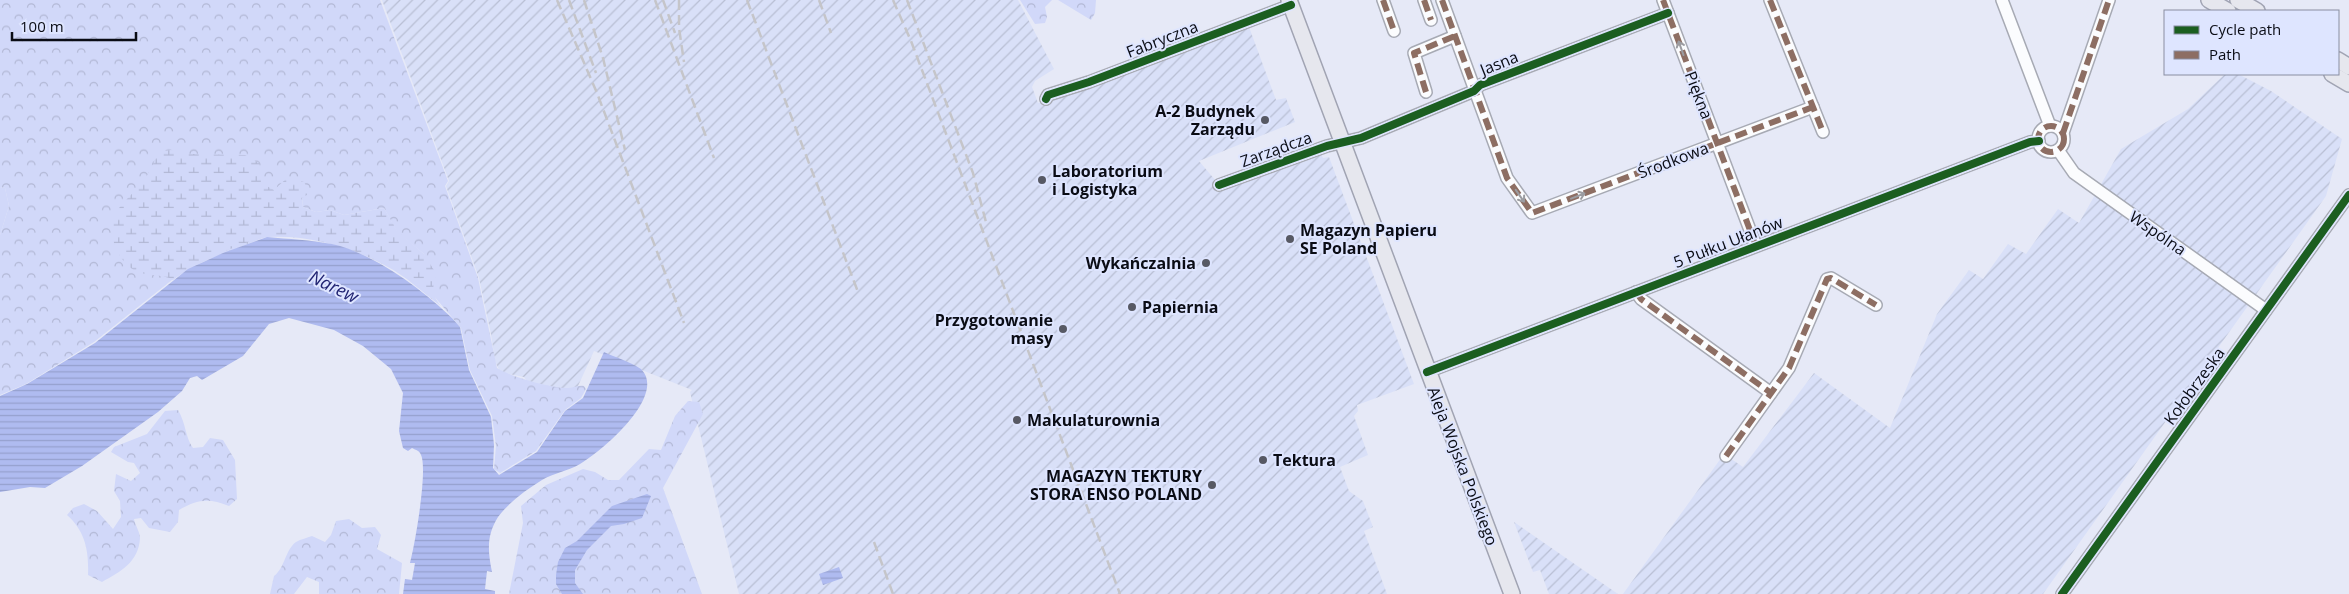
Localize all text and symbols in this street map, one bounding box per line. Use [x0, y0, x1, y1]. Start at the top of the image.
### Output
scale bar [12, 10, 136, 42]
legend [2164, 10, 2339, 75]
street label: Fabryczna [1123, 15, 1201, 63]
text: 100 m [20, 16, 64, 36]
text: Cycle path [2209, 19, 2281, 39]
one-way arrow [1676, 41, 1685, 57]
text: Path [2209, 44, 2241, 64]
street label: Jasna [1475, 45, 1521, 81]
street label: Piękna [1680, 68, 1718, 122]
place label: A-2 Budynek Zarządu [1155, 100, 1255, 140]
marker: A-2 Budynek Zarządu [1259, 114, 1271, 126]
street label: Zarządcza [1237, 126, 1315, 172]
street label: Środkowa [1634, 136, 1712, 184]
place label: Laboratorium i Logistyka [1052, 160, 1163, 200]
marker: Laboratorium i Logistyka [1036, 174, 1048, 186]
one-way arrow [1515, 188, 1525, 202]
one-way arrow [1570, 191, 1585, 200]
street label: Wspólna [2125, 205, 2191, 261]
street label: 5 Pułku Ułanów [1670, 211, 1786, 273]
place label: Magazyn Papieru SE Poland [1300, 219, 1437, 259]
marker: Magazyn Papieru SE Poland [1284, 233, 1296, 245]
place label: Wykańczalnia [1086, 252, 1196, 274]
marker: Wykańczalnia [1200, 257, 1212, 269]
water label: Narew [305, 264, 364, 309]
place label: Papiernia [1142, 296, 1219, 318]
marker: Papiernia [1126, 301, 1138, 313]
place label: Przygotowanie masy [935, 309, 1054, 349]
marker: Przygotowanie masy [1057, 323, 1069, 335]
street label: Kołobrzeska [2158, 343, 2230, 429]
street label: Aleja Wojska Polskiego [1423, 383, 1503, 549]
place label: Makulaturownia [1027, 409, 1160, 431]
marker: Makulaturownia [1011, 414, 1023, 426]
place label: Tektura [1273, 449, 1336, 471]
marker: Tektura [1257, 454, 1269, 466]
place label: MAGAZYN TEKTURY STORA ENSO POLAND [1030, 465, 1202, 505]
marker: MAGAZYN TEKTURY STORA ENSO POLAND [1206, 479, 1218, 491]

